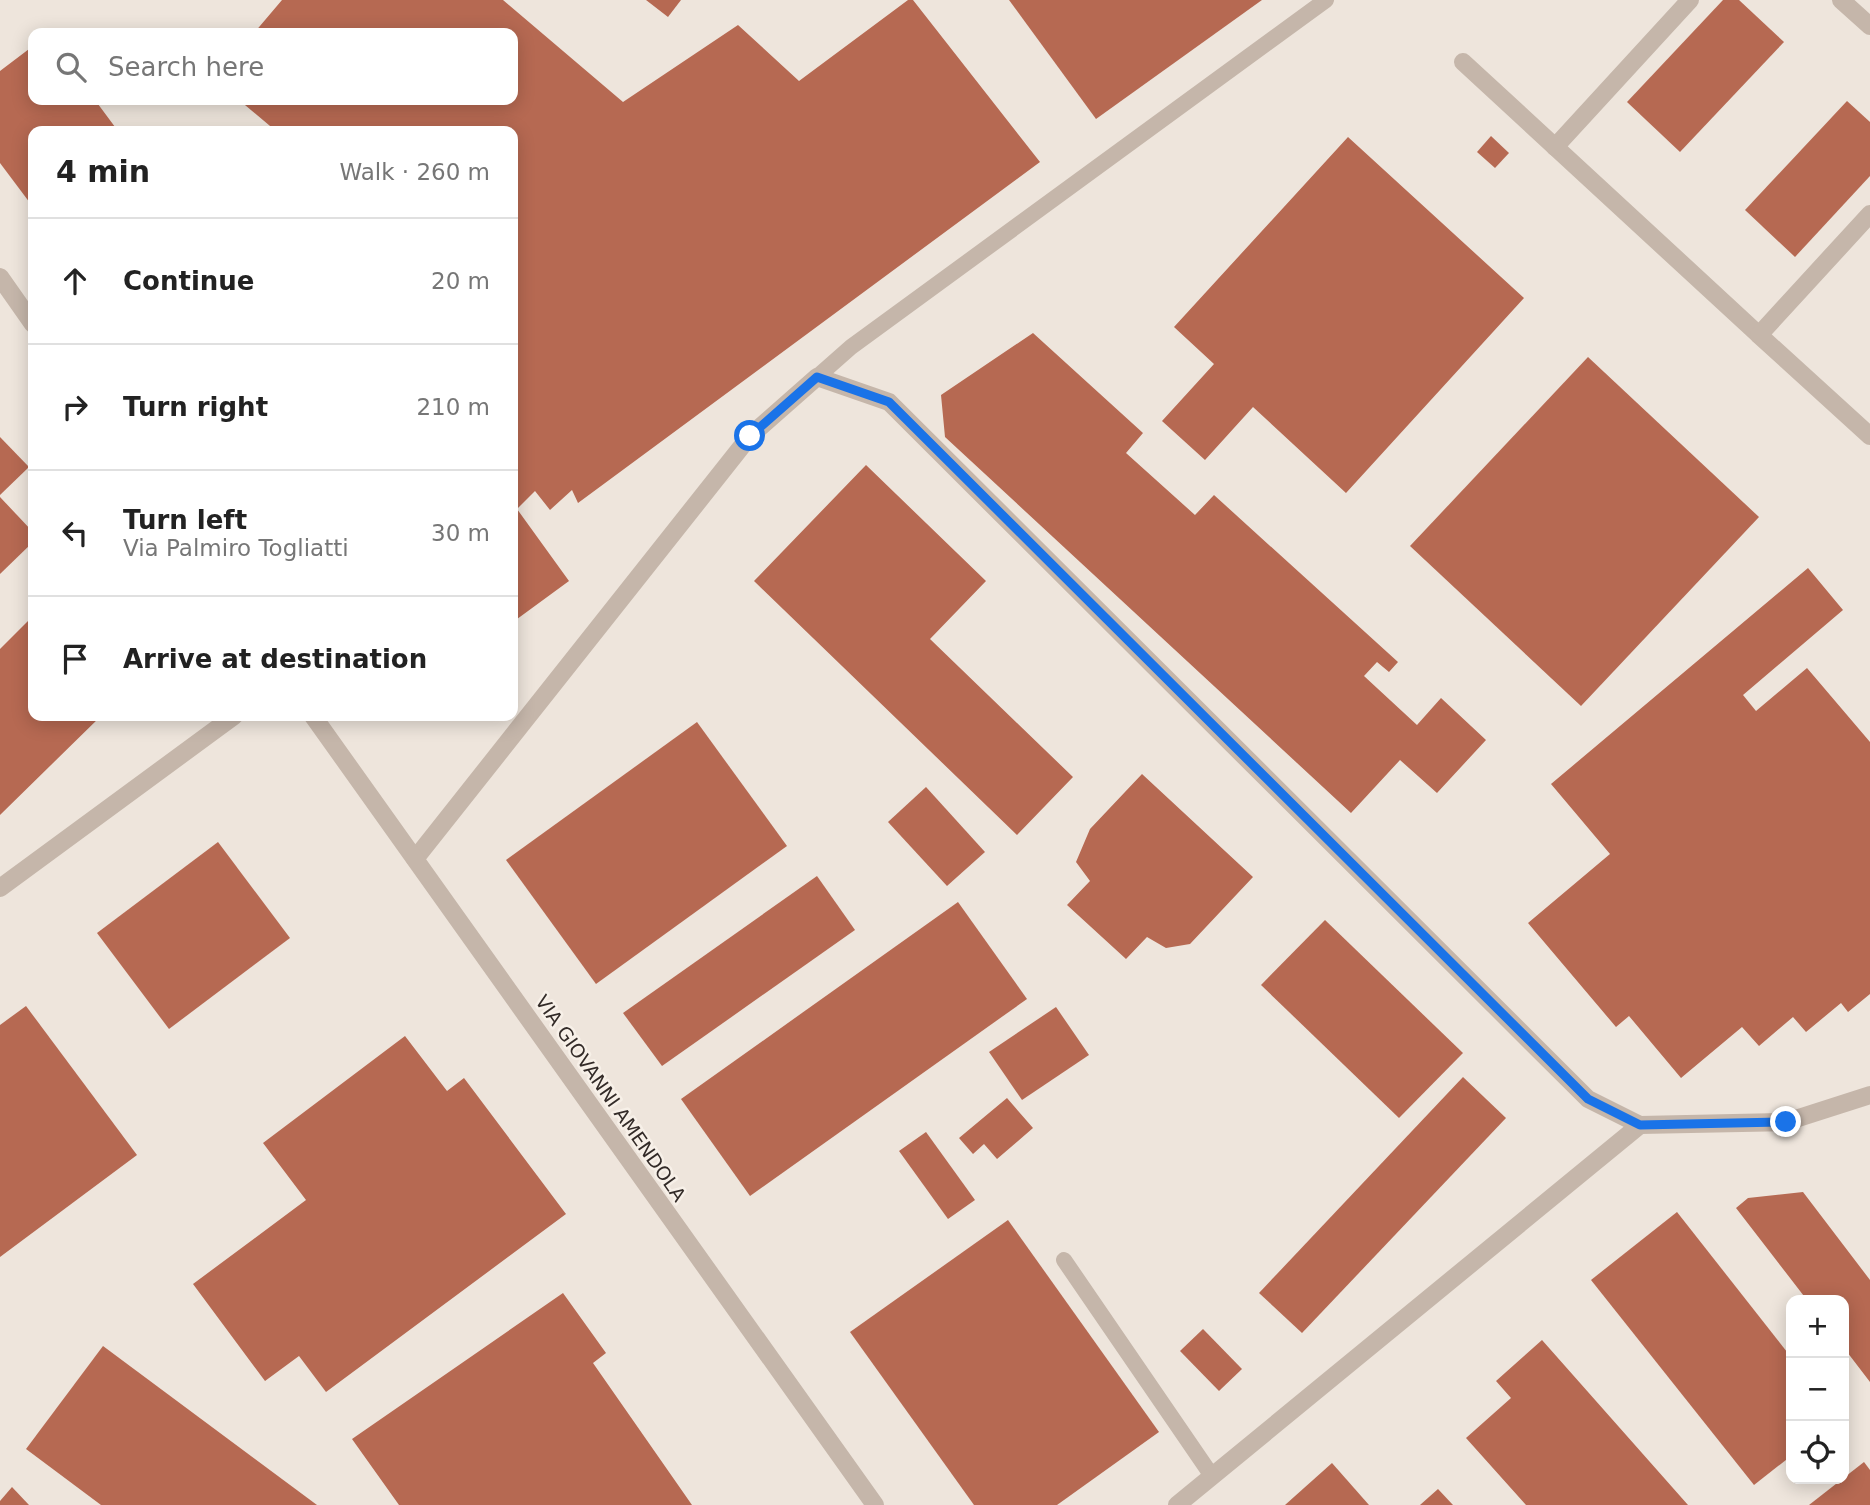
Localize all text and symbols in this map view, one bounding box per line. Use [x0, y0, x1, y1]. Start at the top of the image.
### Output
search box [28, 28, 518, 105]
icon: search [52, 48, 90, 86]
text: Search here [108, 52, 264, 82]
text: 4 min [56, 154, 150, 189]
text: Walk · 260 m [339, 159, 490, 185]
icon: ahead [56, 262, 94, 300]
text: Continue [123, 266, 254, 296]
text: 20 m [431, 268, 490, 294]
icon: right [56, 388, 94, 426]
text: Turn right [123, 392, 268, 422]
text: 210 m [416, 394, 490, 420]
route start [734, 420, 765, 451]
text: Turn left [123, 505, 247, 535]
icon: left [56, 514, 94, 552]
text: 30 m [431, 520, 490, 546]
text: Via Palmiro Togliatti [123, 535, 349, 561]
icon: arrive [56, 640, 94, 678]
text: Arrive at destination [123, 644, 427, 674]
street label: VIA GIOVANNI AMENDOLA [531, 991, 691, 1205]
route end [1770, 1106, 1801, 1137]
map controls [1786, 1295, 1849, 1484]
button: + [1786, 1295, 1849, 1358]
button: − [1786, 1358, 1849, 1421]
button: locate [1786, 1421, 1849, 1484]

